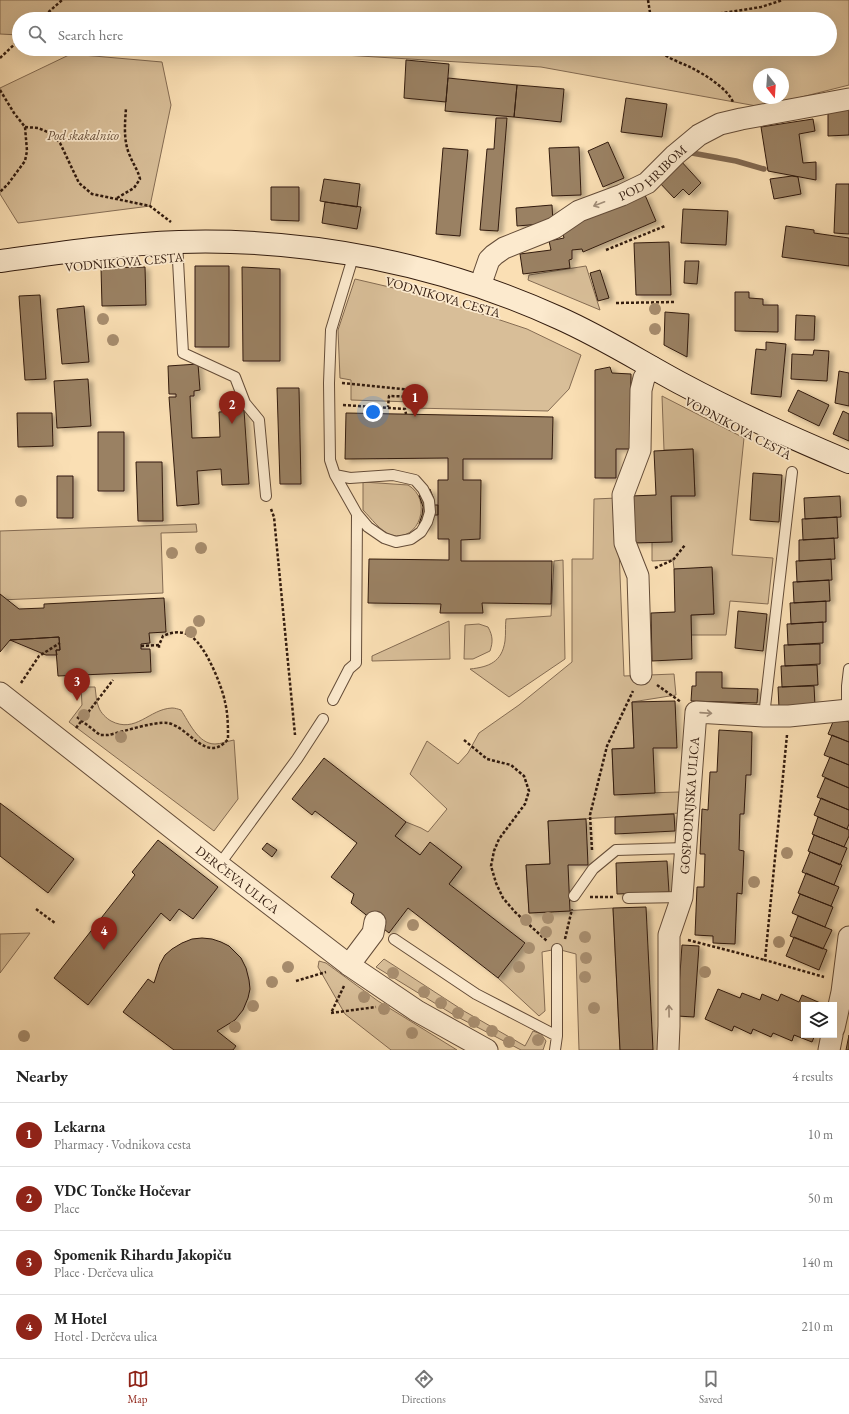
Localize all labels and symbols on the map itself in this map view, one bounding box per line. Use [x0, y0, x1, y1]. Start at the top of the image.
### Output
north arrow [753, 68, 789, 104]
park label: Pod skakalnico [47, 127, 119, 144]
street label: POD HRIBOM [615, 140, 690, 204]
one-way arrow [593, 200, 605, 208]
street label: VODNIKOVA CESTA [64, 248, 185, 276]
street label: VODNIKOVA CESTA [384, 272, 503, 322]
pin: 1 [402, 384, 428, 417]
pin: 2 [219, 391, 245, 424]
street label: VODNIKOVA CESTA [682, 393, 795, 464]
your location [363, 402, 383, 422]
pin: 3 [64, 668, 90, 701]
one-way arrow [699, 709, 712, 716]
street label: GOSPODINJSKA ULICA [675, 735, 703, 875]
street label: DERČEVA ULICA [192, 841, 284, 918]
pin: 4 [91, 917, 117, 950]
one-way arrow [665, 1005, 673, 1018]

